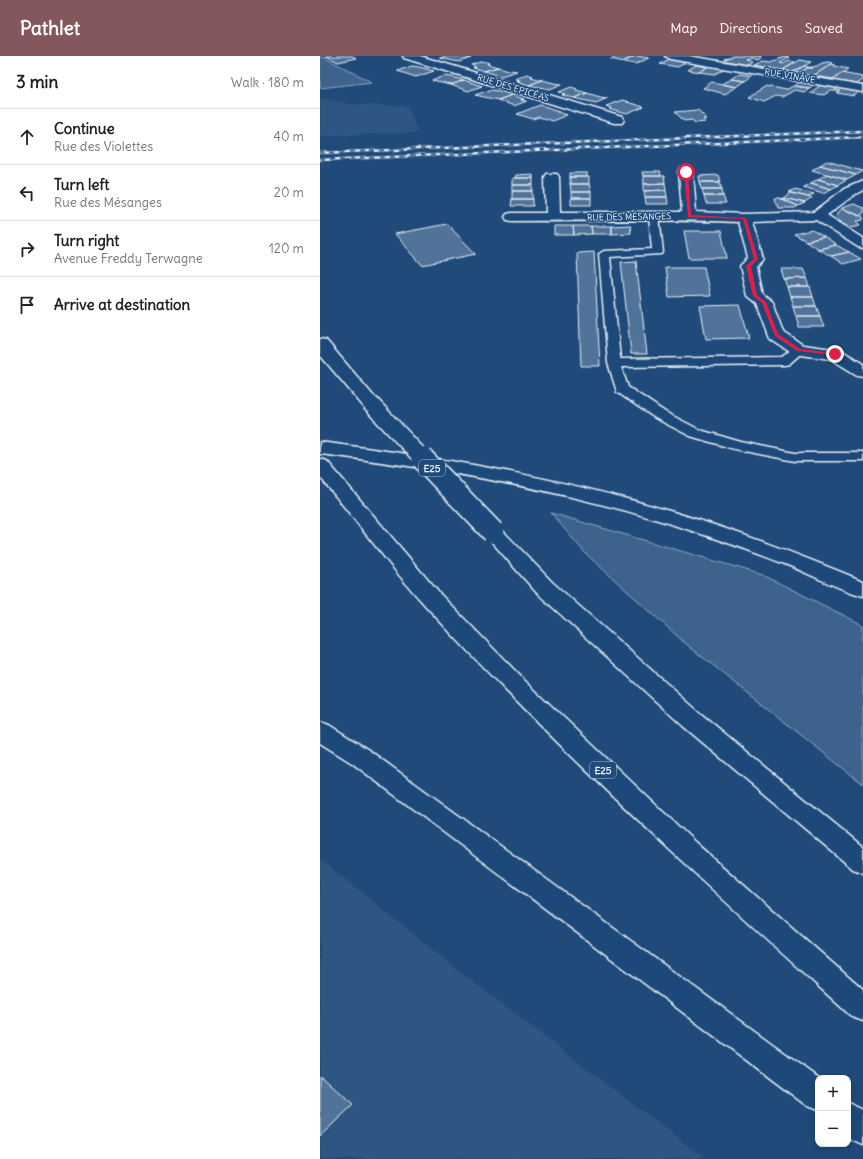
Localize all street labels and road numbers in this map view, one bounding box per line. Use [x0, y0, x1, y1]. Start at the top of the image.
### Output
street label: RUE VINÂVE [764, 65, 817, 85]
street label: RUE DES EPICÉAS [476, 70, 551, 104]
street label: RUE DES MÉSANGES [587, 209, 671, 223]
road number: E25 [419, 460, 445, 476]
road number: E25 [590, 762, 616, 778]

